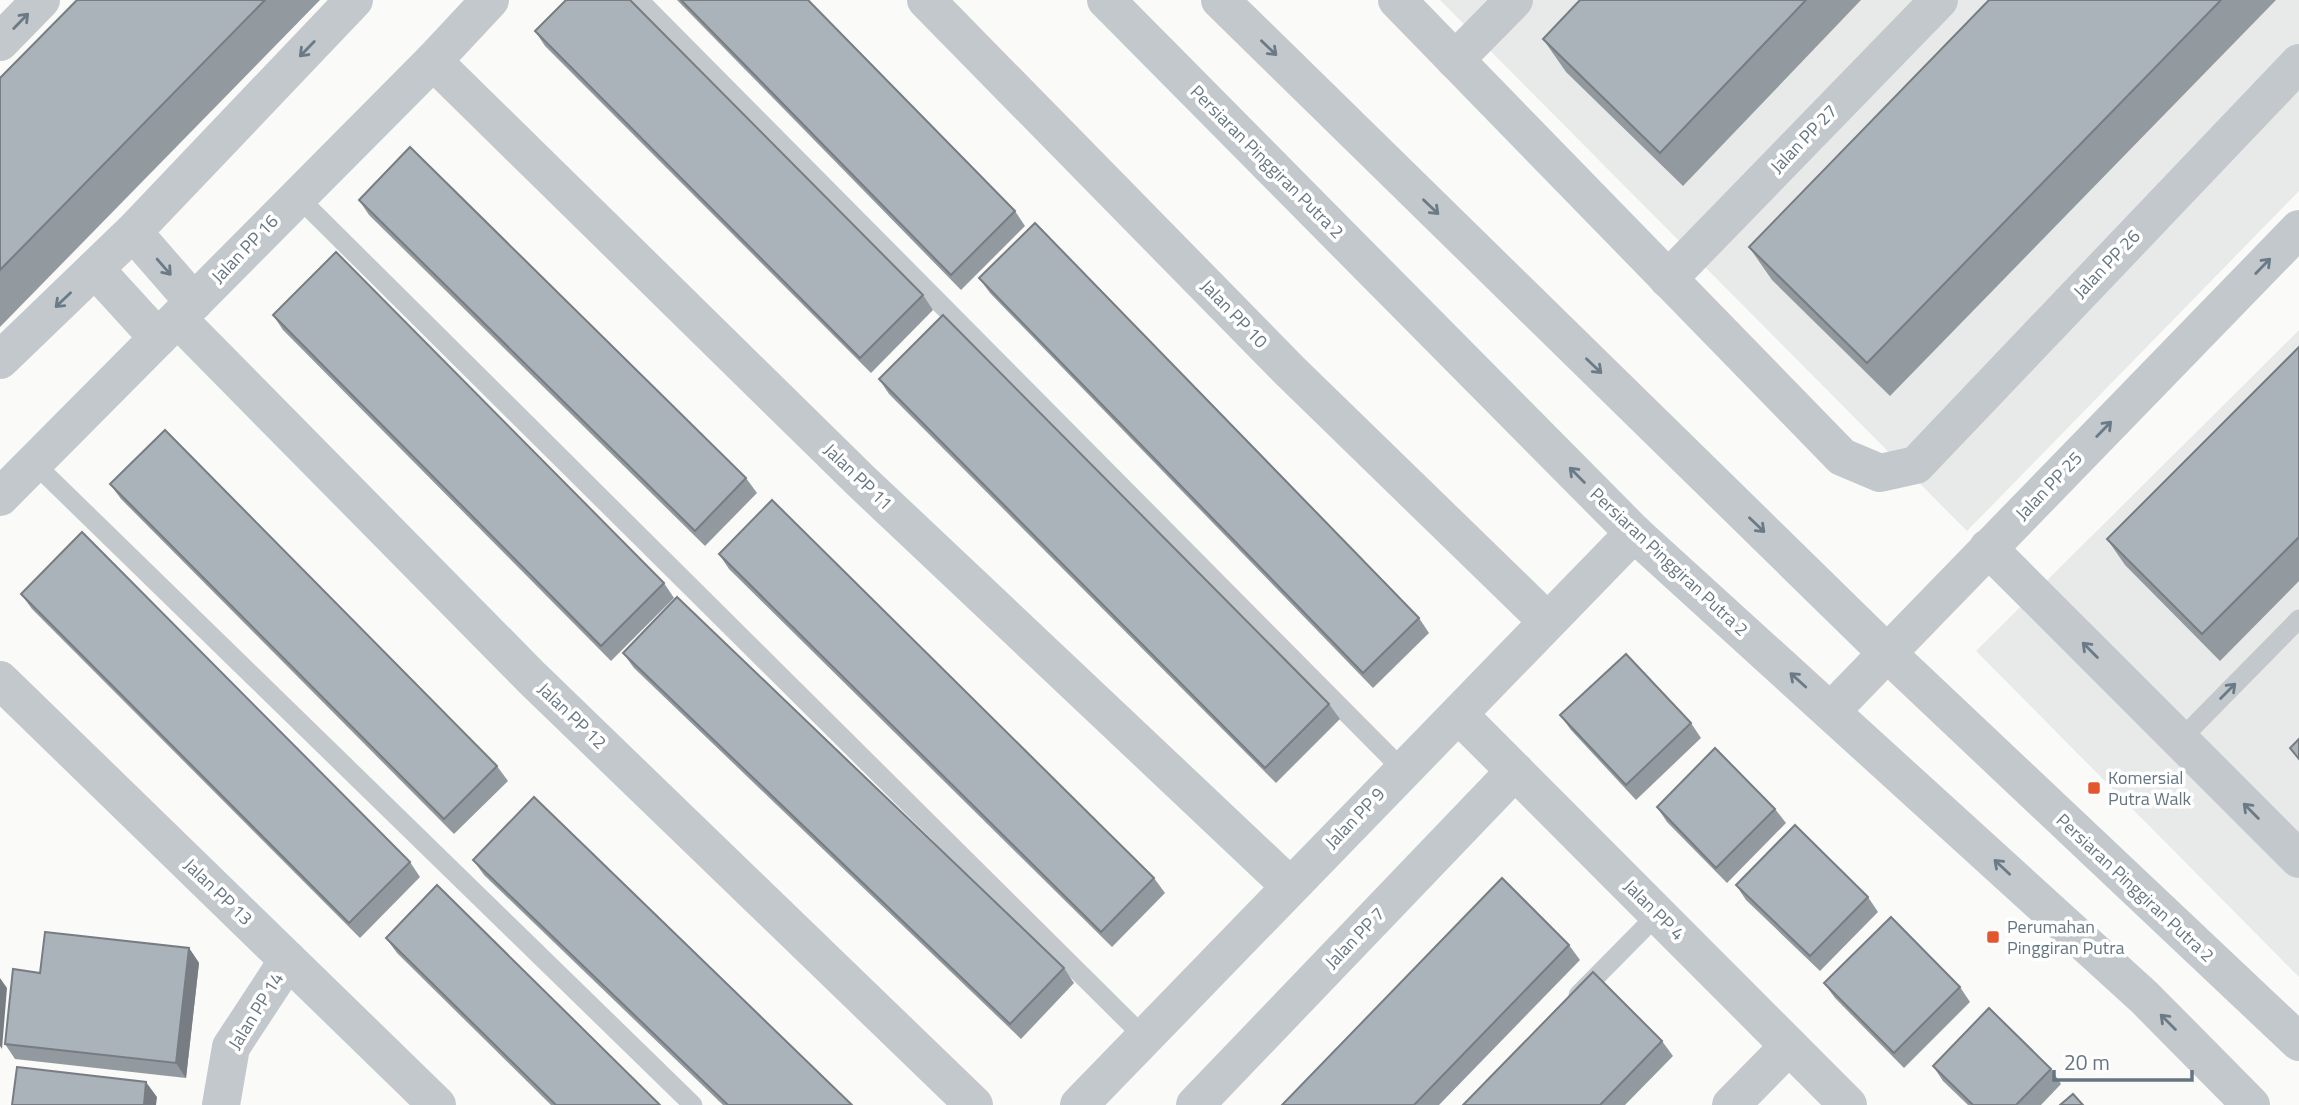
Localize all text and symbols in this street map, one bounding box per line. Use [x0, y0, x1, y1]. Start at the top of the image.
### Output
one-way arrow [12, 13, 29, 30]
one-way arrow [1260, 39, 1277, 56]
one-way arrow [298, 41, 315, 58]
street label: Persiaran Pinggiran Putra 2 [1184, 79, 1350, 245]
street label: Jalan PP 27 [1764, 98, 1843, 179]
one-way arrow [1423, 198, 1440, 215]
street label: Jalan PP 16 [205, 208, 284, 289]
street label: Jalan PP 26 [2067, 223, 2146, 304]
one-way arrow [156, 258, 172, 276]
one-way arrow [2254, 258, 2271, 275]
street label: Jalan PP 10 [1195, 273, 1274, 354]
one-way arrow [55, 292, 72, 309]
one-way arrow [1585, 357, 1602, 374]
one-way arrow [2096, 421, 2113, 438]
street label: Jalan PP 11 [818, 437, 899, 516]
street label: Jalan PP 25 [2009, 445, 2088, 526]
one-way arrow [1569, 467, 1586, 484]
street label: Persiaran Pinggiran Putra 2 [1584, 481, 1754, 642]
one-way arrow [1748, 517, 1765, 534]
one-way arrow [2082, 642, 2099, 659]
one-way arrow [1789, 672, 1807, 688]
street label: Jalan PP 12 [532, 676, 613, 755]
one-way arrow [2219, 683, 2236, 700]
place label: Komersial Putra Walk [2108, 764, 2192, 812]
marker: Komersial Putra Walk [2086, 780, 2102, 796]
street label: Jalan PP 9 [1318, 781, 1391, 855]
one-way arrow [2242, 803, 2259, 820]
street label: Persiaran Pinggiran Putra 2 [2050, 807, 2220, 968]
street label: Jalan PP 13 [178, 852, 259, 931]
one-way arrow [1994, 858, 2011, 875]
street label: Jalan PP 4 [1618, 873, 1691, 946]
street label: Jalan PP 7 [1318, 901, 1391, 975]
place label: Perumahan Pinggiran Putra [2007, 913, 2124, 961]
marker: Perumahan Pinggiran Putra [1985, 929, 2001, 945]
street label: Jalan PP 14 [221, 967, 290, 1055]
one-way arrow [2160, 1014, 2177, 1031]
scale bar [2054, 1038, 2192, 1082]
text: 20 m [2064, 1046, 2110, 1078]

